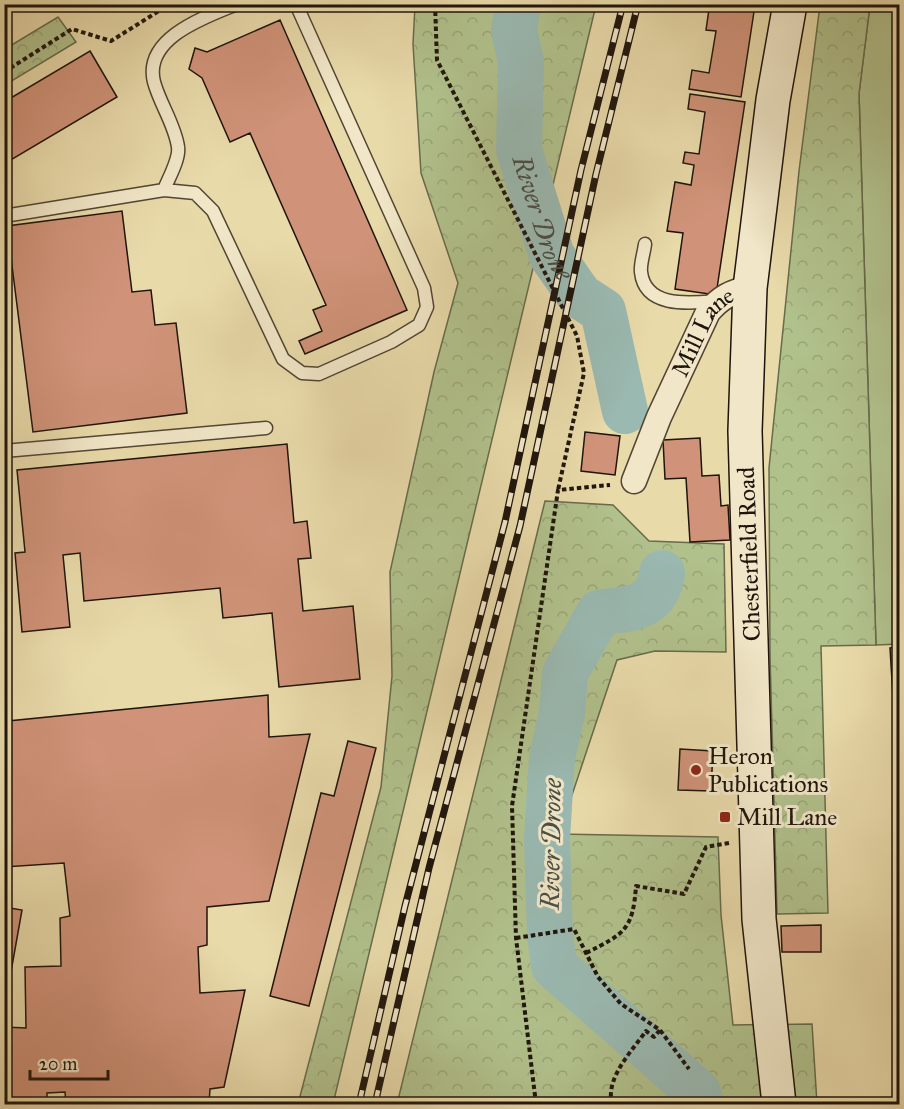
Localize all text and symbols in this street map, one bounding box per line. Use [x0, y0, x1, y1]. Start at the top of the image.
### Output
water label: River Drone [505, 150, 581, 288]
street label: Mill Lane [665, 280, 739, 382]
street label: Chesterfield Road [731, 466, 767, 642]
place label: Heron Publications [708, 741, 828, 799]
marker: Heron Publications [689, 763, 703, 777]
water label: River Drone [534, 777, 568, 911]
place label: Mill Lane [737, 802, 837, 832]
marker: Mill Lane [718, 810, 732, 824]
scale bar [30, 1043, 108, 1081]
text: 20 m [39, 1053, 77, 1075]

